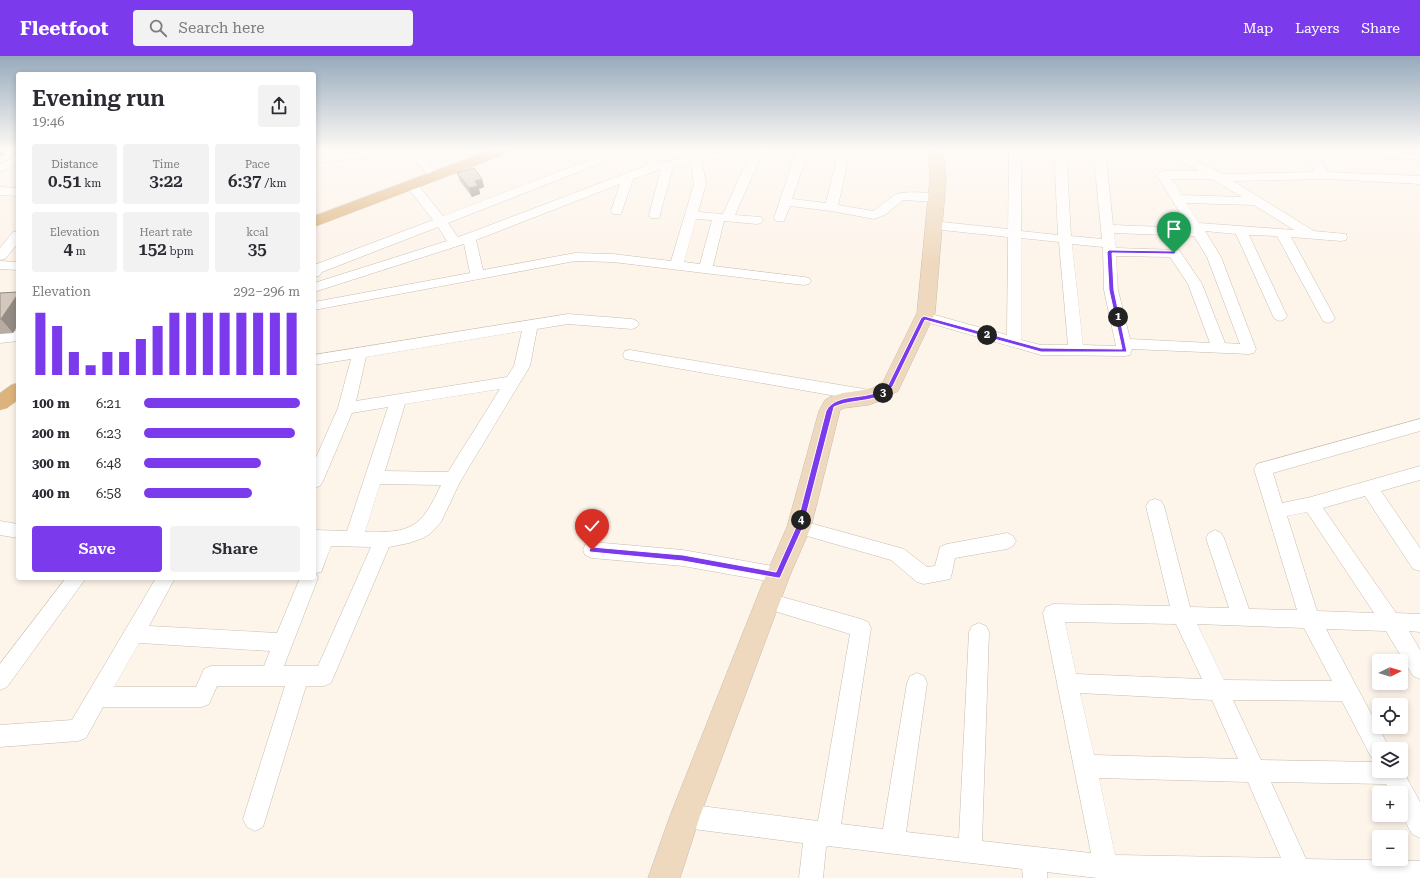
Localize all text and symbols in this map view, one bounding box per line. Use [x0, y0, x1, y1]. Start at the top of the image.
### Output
search box [133, 10, 413, 46]
text: Fleetfoot [20, 17, 109, 40]
icon: search [147, 17, 169, 39]
text: Search here [179, 19, 264, 37]
text: Map [1243, 20, 1273, 36]
text: Layers [1295, 20, 1339, 36]
text: Share [1361, 20, 1400, 36]
button: share [258, 85, 300, 127]
text: Evening run [32, 86, 165, 111]
text: 19:46 [32, 114, 64, 129]
text: Distance [51, 158, 98, 171]
text: Time [153, 158, 179, 171]
text: Pace [245, 158, 270, 171]
text: 0.51 [48, 171, 82, 191]
text: 3:22 [149, 171, 183, 191]
text: 6:37 [228, 171, 262, 191]
text: km [82, 177, 101, 190]
text: /km [262, 177, 287, 190]
pin [1157, 212, 1191, 253]
icon: arrive [1163, 218, 1185, 240]
text: Elevation [50, 226, 100, 239]
text: Heart rate [140, 226, 192, 239]
text: kcal [246, 226, 268, 239]
text: 4 [63, 239, 73, 259]
text: 152 [138, 239, 167, 259]
text: 35 [248, 239, 267, 259]
text: m [73, 245, 86, 258]
text: bpm [167, 245, 194, 258]
text: Elevation [32, 284, 91, 299]
text: 292–296 m [233, 284, 300, 299]
pin: 1 [1108, 307, 1128, 327]
text: 1 [1115, 310, 1121, 323]
pin: 2 [977, 325, 997, 345]
text: 2 [984, 328, 990, 341]
pin: 3 [873, 383, 893, 403]
text: 3 [880, 386, 886, 399]
text: 100 m [32, 396, 70, 411]
text: 6:21 [96, 396, 121, 411]
text: 200 m [32, 426, 70, 441]
text: 6:23 [96, 426, 121, 441]
text: 300 m [32, 456, 70, 471]
text: 6:48 [96, 456, 121, 471]
text: 400 m [32, 486, 70, 501]
text: 6:58 [96, 486, 121, 501]
pin [575, 509, 609, 550]
pin: 4 [791, 510, 811, 530]
text: 4 [798, 513, 804, 526]
icon: check [581, 515, 603, 537]
button: Save [32, 526, 162, 572]
button: Share [170, 526, 300, 572]
north arrow [1372, 654, 1408, 690]
map controls [1372, 654, 1408, 866]
button: locate [1372, 698, 1408, 734]
button: layers [1372, 742, 1408, 778]
button: + [1372, 786, 1408, 822]
button: − [1372, 830, 1408, 866]

